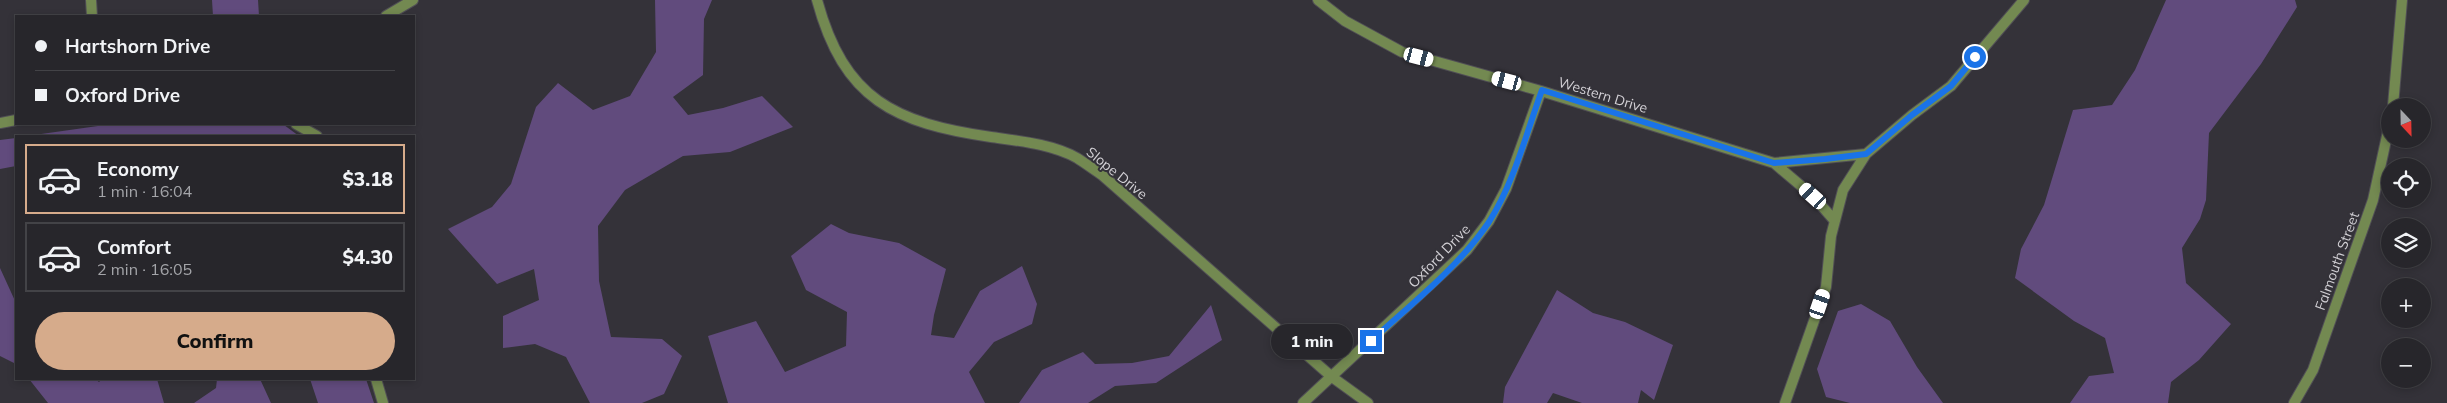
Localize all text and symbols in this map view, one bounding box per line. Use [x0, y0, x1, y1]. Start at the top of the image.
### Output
text: Hartshorn Drive [65, 34, 211, 58]
car [1402, 46, 1435, 68]
route start [1964, 46, 1986, 68]
car [1490, 70, 1523, 92]
street label: Western Drive [1556, 73, 1650, 117]
text: Oxford Drive [65, 83, 180, 107]
north arrow [2381, 98, 2431, 148]
map controls [2381, 98, 2431, 388]
street label: Slope Drive [1083, 143, 1151, 203]
icon: car [37, 157, 82, 202]
text: Economy [97, 157, 179, 181]
button: locate [2381, 158, 2431, 208]
text: $3.18 [342, 167, 393, 191]
car [1796, 180, 1829, 212]
text: 1 min · 16:04 [97, 181, 192, 201]
street label: Falmouth Street [2311, 209, 2363, 313]
button: layers [2381, 218, 2431, 268]
street label: Oxford Drive [1404, 220, 1474, 292]
icon: car [37, 235, 82, 280]
text: Comfort [97, 235, 171, 259]
text: $4.30 [342, 245, 393, 269]
text: 2 min · 16:05 [97, 259, 192, 279]
button: + [2381, 278, 2431, 328]
car [1808, 287, 1831, 321]
button: Confirm [35, 312, 395, 370]
callout: 1 min [1271, 324, 1354, 358]
route end [1360, 330, 1382, 352]
text: 1 min [1291, 331, 1333, 351]
button: − [2381, 338, 2431, 388]

